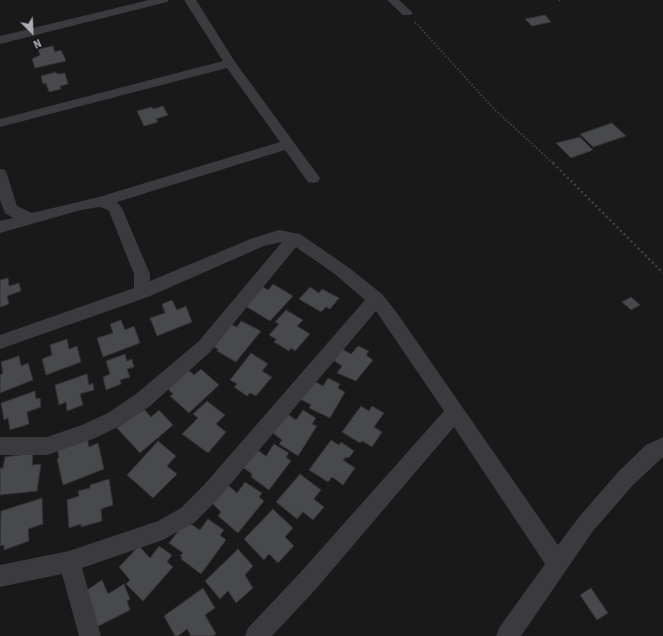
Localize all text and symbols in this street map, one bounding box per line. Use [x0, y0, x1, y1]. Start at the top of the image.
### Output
north arrow [12, 12, 52, 52]
text: N [31, 35, 43, 52]

